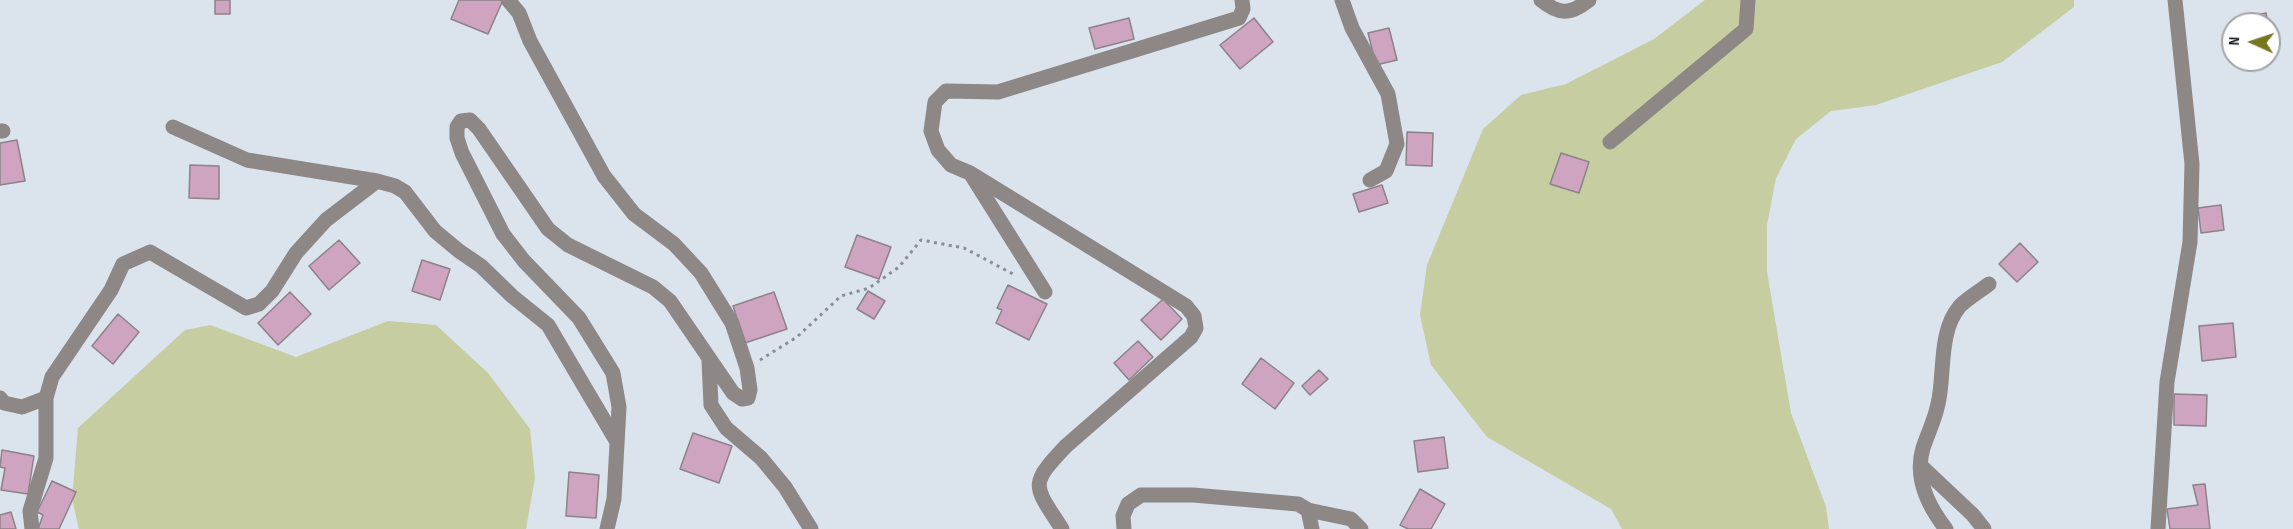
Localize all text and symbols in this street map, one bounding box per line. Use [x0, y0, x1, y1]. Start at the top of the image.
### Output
north arrow [2221, 12, 2281, 72]
text: N [2225, 36, 2244, 46]

